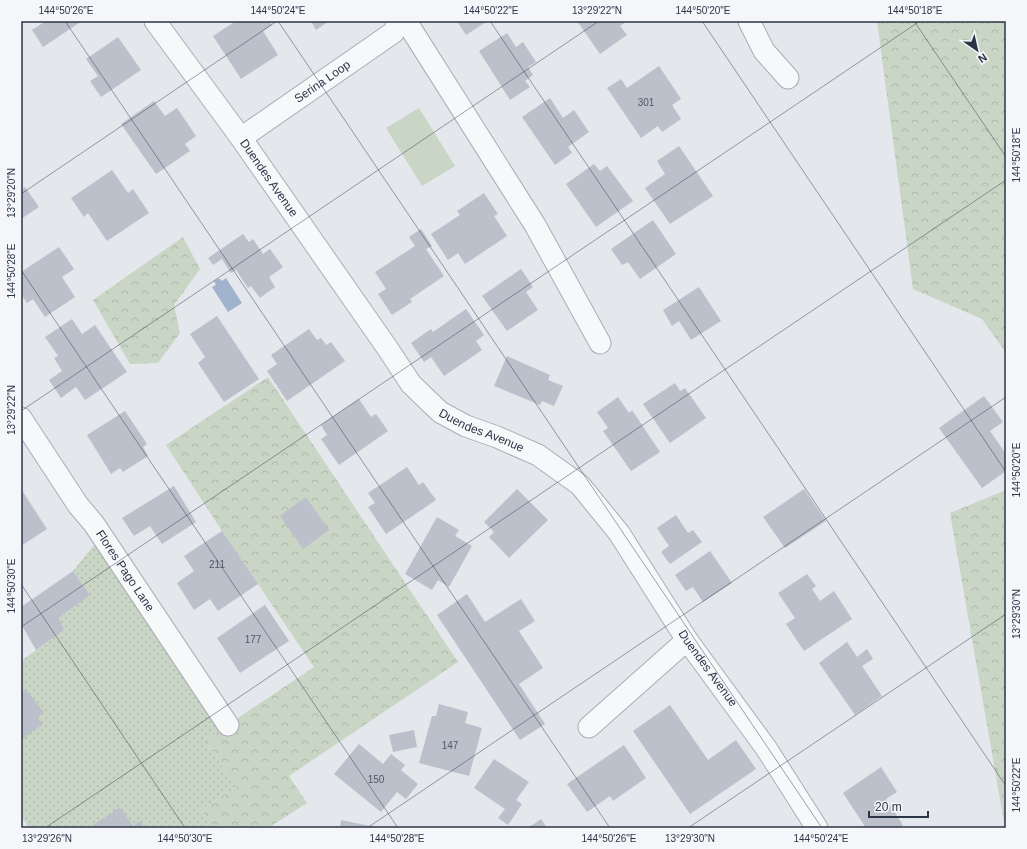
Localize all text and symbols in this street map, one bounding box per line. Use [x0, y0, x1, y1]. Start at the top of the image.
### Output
text: 144°50'26"E [38, 5, 94, 16]
text: 144°50'24"E [250, 5, 306, 16]
text: 144°50'22"E [463, 5, 519, 16]
text: 13°29'22"N [572, 5, 622, 16]
text: 144°50'20"E [675, 5, 731, 16]
text: 144°50'18"E [887, 5, 943, 16]
north arrow [957, 30, 997, 70]
text: N [976, 51, 989, 66]
street label: Serina Loop [292, 57, 353, 106]
house number: 301 [638, 97, 655, 108]
text: 144°50'18"E [1011, 127, 1022, 183]
street label: Duendes Avenue [237, 137, 301, 220]
text: 13°29'20"N [6, 168, 17, 218]
text: 144°50'28"E [6, 243, 17, 299]
text: 13°29'22"N [6, 385, 17, 435]
street label: Duendes Avenue [436, 406, 526, 455]
text: 144°50'20"E [1011, 442, 1022, 498]
street label: Flores Pago Lane [93, 527, 157, 614]
text: 144°50'30"E [6, 558, 17, 614]
house number: 211 [209, 559, 225, 570]
text: 13°29'30"N [1011, 589, 1022, 639]
street label: Duendes Avenue [675, 627, 740, 709]
house number: 177 [245, 634, 262, 645]
house number: 147 [442, 740, 459, 751]
text: 144°50'22"E [1011, 757, 1022, 813]
house number: 150 [368, 774, 385, 785]
scale bar [869, 793, 928, 819]
text: 20 m [875, 800, 902, 814]
text: 13°29'26"N [22, 833, 72, 844]
text: 144°50'30"E [157, 833, 213, 844]
text: 144°50'28"E [369, 833, 425, 844]
text: 144°50'26"E [581, 833, 637, 844]
text: 13°29'30"N [665, 833, 715, 844]
text: 144°50'24"E [793, 833, 849, 844]

